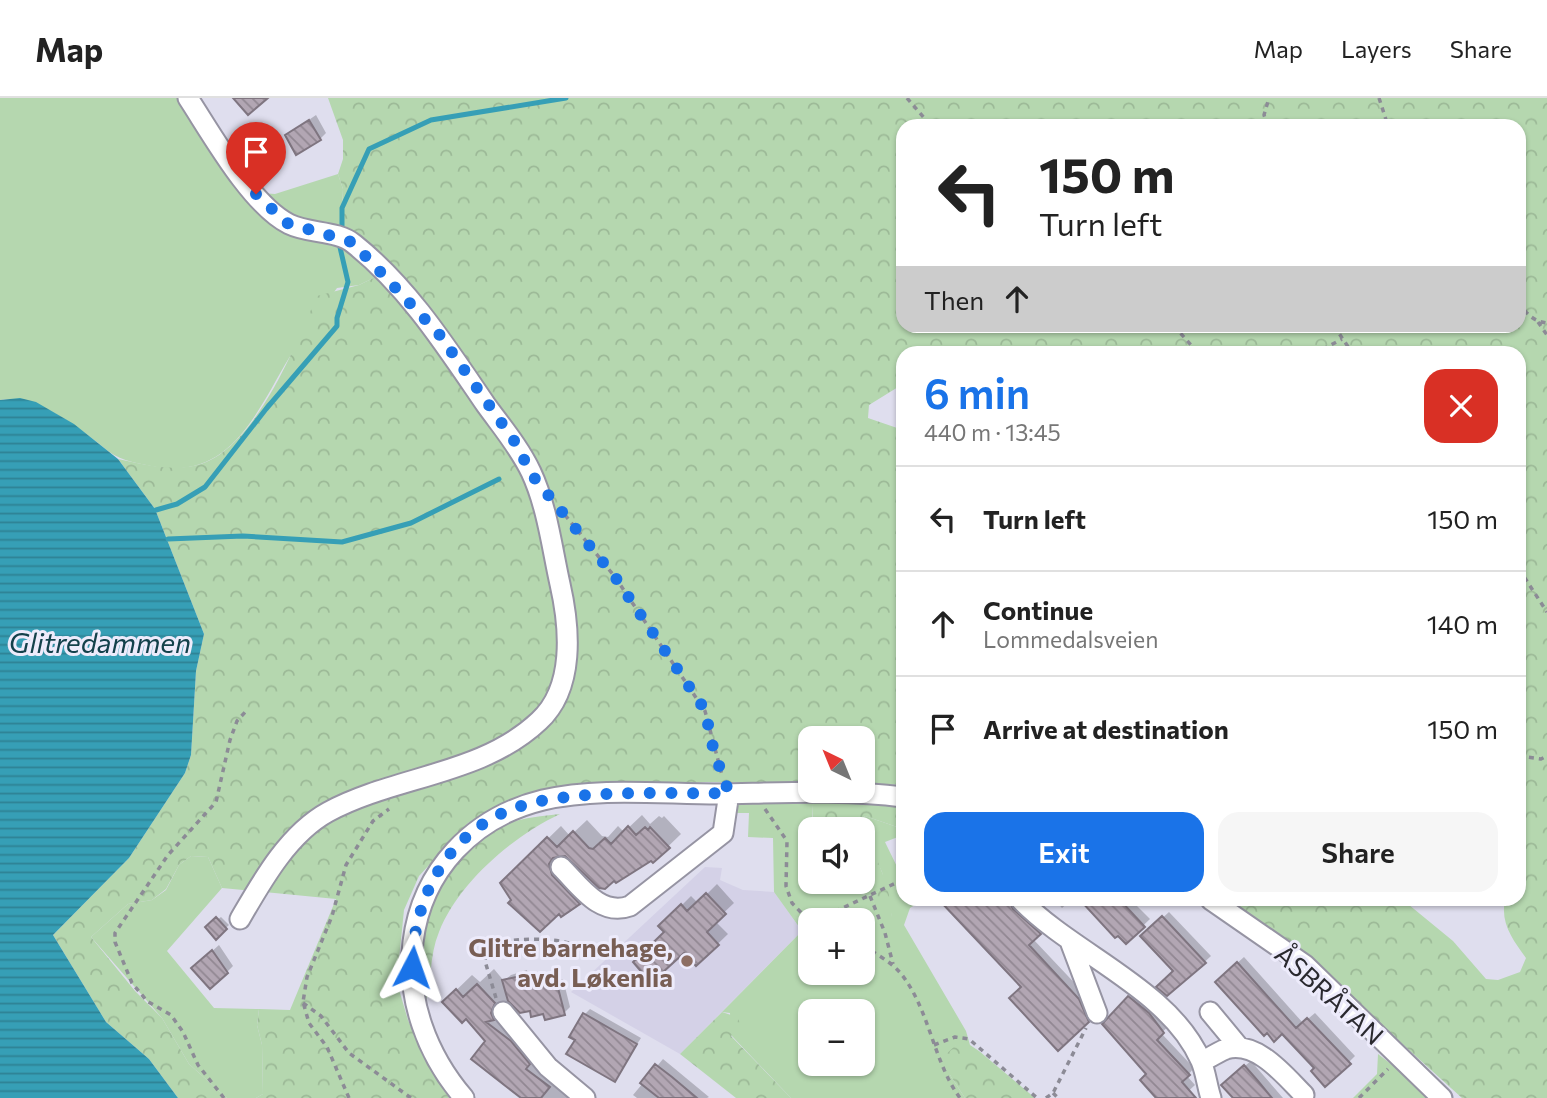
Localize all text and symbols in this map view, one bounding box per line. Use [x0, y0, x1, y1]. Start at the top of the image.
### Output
text: Map [35, 28, 103, 69]
text: Map [1254, 34, 1303, 63]
text: Layers [1341, 34, 1412, 63]
text: Share [1450, 34, 1512, 63]
pin [226, 122, 286, 194]
icon: arrive [237, 133, 275, 171]
text: 150 m [1039, 143, 1174, 203]
icon: left [924, 147, 1015, 238]
text: Turn left [1039, 203, 1163, 243]
icon: ahead [998, 280, 1036, 318]
text: Then [924, 284, 984, 315]
text: 6 min [924, 366, 1030, 418]
button: close [1424, 369, 1498, 443]
text: 440 m · 13:45 [924, 418, 1061, 446]
icon: left [924, 500, 962, 538]
text: Turn left [983, 503, 1086, 534]
text: 150 m [1427, 503, 1498, 534]
text: Continue [983, 594, 1093, 625]
icon: ahead [924, 605, 962, 643]
text: 140 m [1427, 608, 1498, 639]
water label: Glitredammen [9, 625, 191, 659]
text: Lommedalsveien [983, 625, 1158, 653]
icon: arrive [924, 710, 962, 748]
text: Arrive at destination [983, 713, 1229, 744]
text: 150 m [1427, 713, 1498, 744]
north arrow [798, 726, 875, 803]
map controls [798, 726, 875, 1076]
button: Exit [924, 812, 1204, 892]
button: Share [1218, 812, 1498, 892]
button: sound [798, 817, 875, 894]
button: + [798, 908, 875, 985]
position arrow [375, 930, 449, 1004]
place label: Glitre barnehage, avd. Løkenlia [468, 931, 673, 992]
street label: ÅSBRÅTAN [1269, 937, 1391, 1051]
marker: Glitre barnehage, avd. Løkenlia [679, 953, 695, 969]
button: − [798, 999, 875, 1076]

